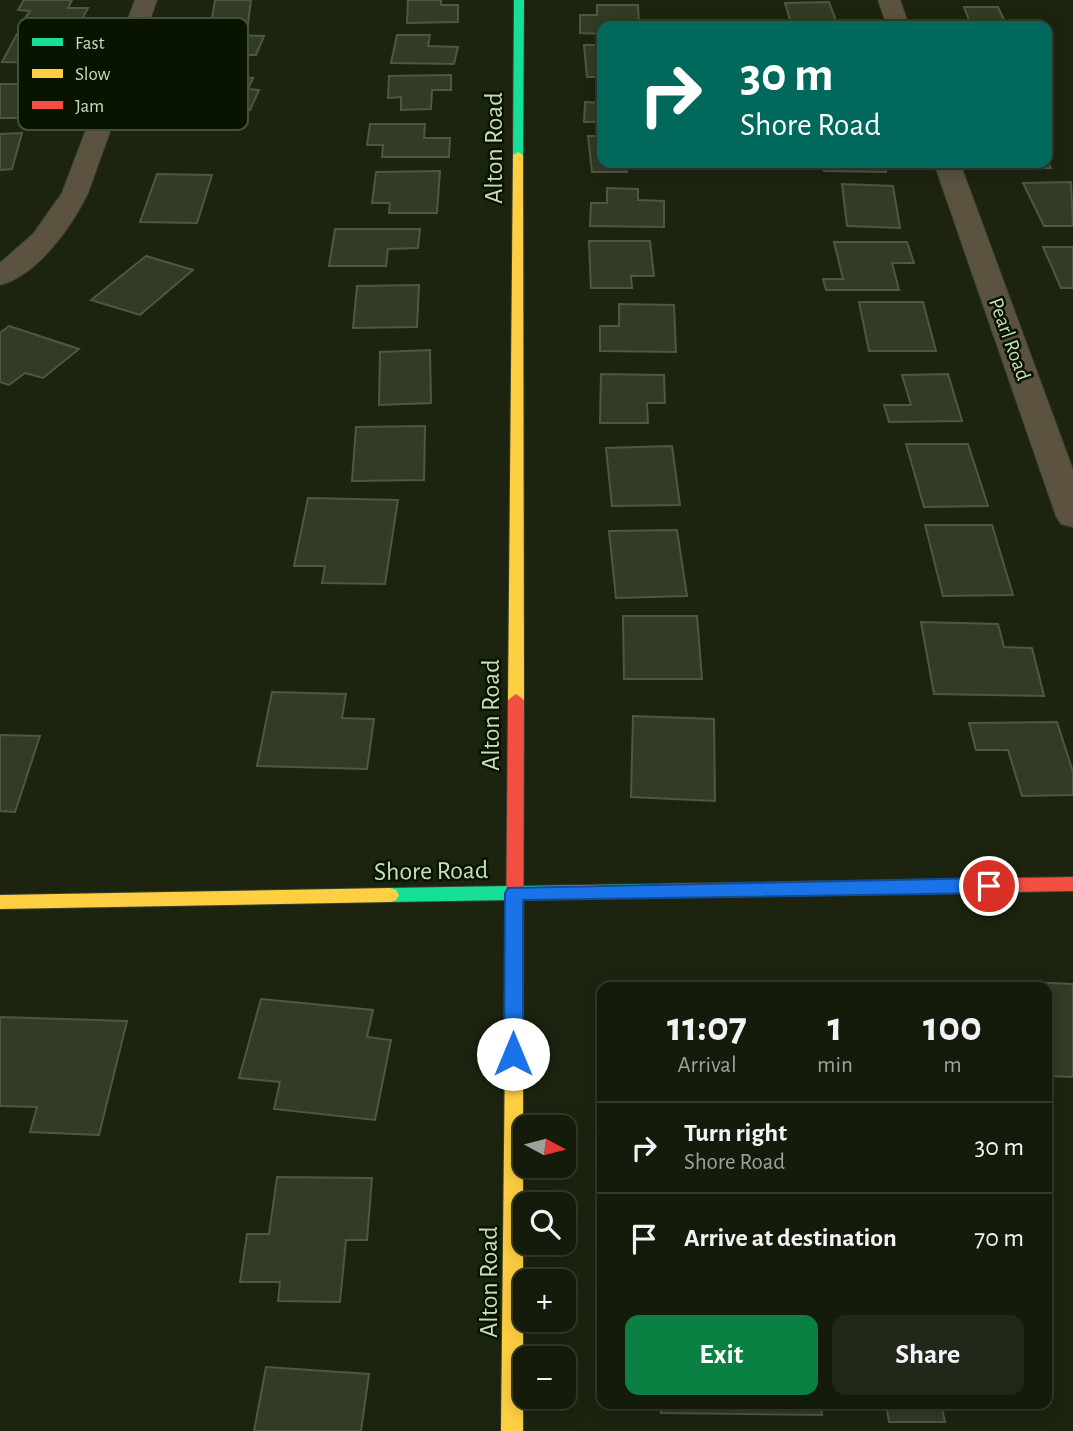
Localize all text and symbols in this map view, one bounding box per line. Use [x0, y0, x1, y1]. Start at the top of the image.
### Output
legend [18, 18, 248, 130]
text: Fast [75, 34, 105, 53]
icon: right [625, 49, 716, 140]
text: 30 m [740, 51, 834, 100]
text: Slow [75, 65, 111, 84]
street label: Alton Road [481, 92, 507, 204]
text: Jam [75, 97, 104, 116]
text: Shore Road [740, 109, 881, 141]
street label: Pearl Road [985, 295, 1034, 383]
street label: Alton Road [478, 659, 504, 771]
pin [959, 856, 1019, 916]
street label: Shore Road [374, 857, 488, 885]
icon: arrive [970, 867, 1008, 905]
text: 11:07 [667, 1006, 747, 1048]
text: 1 [827, 1006, 843, 1048]
text: 100 [923, 1006, 982, 1048]
position arrow [476, 1017, 550, 1091]
text: Arrival [677, 1054, 737, 1077]
text: min [817, 1054, 853, 1077]
text: m [943, 1054, 962, 1077]
north arrow [513, 1115, 576, 1178]
map controls [513, 1115, 576, 1409]
text: Turn right [684, 1120, 787, 1146]
icon: right [625, 1129, 663, 1167]
text: 30 m [974, 1134, 1024, 1160]
text: Shore Road [684, 1151, 785, 1174]
button: search [513, 1192, 576, 1255]
icon: arrive [625, 1220, 663, 1258]
text: Arrive at destination [684, 1225, 897, 1251]
text: 70 m [974, 1225, 1024, 1251]
street label: Alton Road [476, 1226, 502, 1338]
button: + [513, 1269, 576, 1332]
button: Exit [625, 1315, 818, 1395]
button: Share [832, 1315, 1024, 1395]
button: − [513, 1346, 576, 1409]

